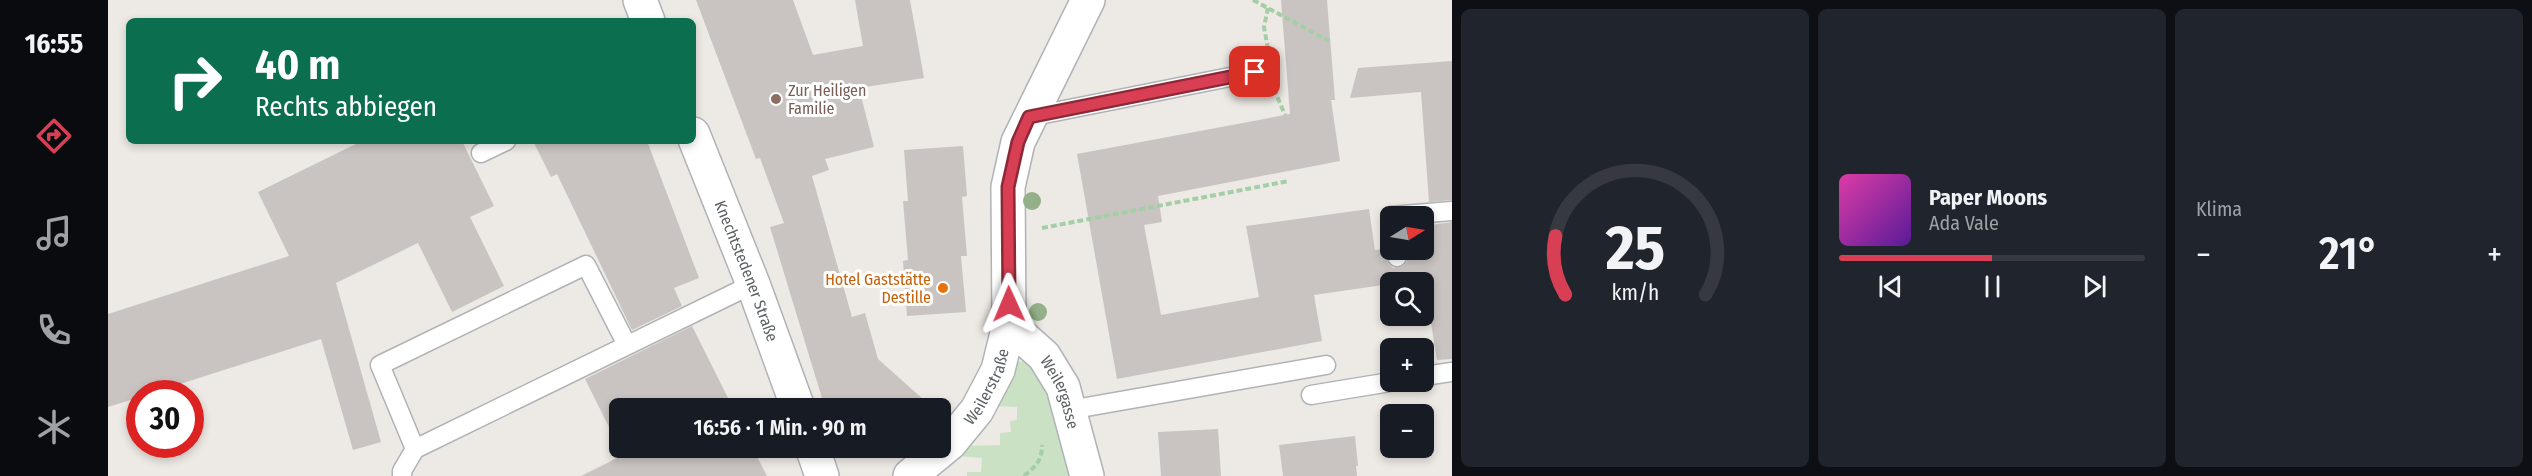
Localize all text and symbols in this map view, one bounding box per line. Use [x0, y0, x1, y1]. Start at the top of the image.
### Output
text: 16:55 [25, 28, 83, 60]
text: 40 m [255, 40, 340, 90]
icon: right [156, 42, 234, 120]
pin [1229, 46, 1280, 97]
icon: arrive [1238, 55, 1271, 88]
place label: Zur Heiligen Familie [788, 81, 866, 118]
text: Rechts abbiegen [255, 91, 437, 123]
marker: Zur Heiligen Familie [769, 92, 783, 106]
icon: directions [33, 115, 75, 157]
text: Paper Moons [1929, 184, 2047, 211]
street label: Knechtstedener Straße [711, 197, 783, 344]
text: Klima [2196, 197, 2242, 221]
north arrow [1380, 206, 1434, 260]
map controls [1380, 206, 1434, 458]
text: 25 [1604, 211, 1665, 286]
text: Ada Vale [1929, 211, 1999, 235]
icon: music [33, 212, 75, 254]
text: 21° [2319, 227, 2379, 281]
text: − [2196, 235, 2211, 275]
text: + [2487, 235, 2502, 275]
place label: Hotel Gaststätte Destille [825, 270, 931, 307]
icon: previous [1874, 270, 1907, 303]
icon: pause [1976, 270, 2009, 303]
icon: next [2078, 270, 2111, 303]
position arrow [977, 272, 1041, 336]
button: search [1380, 272, 1434, 326]
text: km/h [1611, 280, 1659, 306]
marker: Hotel Gaststätte Destille [936, 281, 950, 295]
icon: phone [33, 309, 75, 351]
button: + [1380, 338, 1434, 392]
street label: Weilerstraße [960, 347, 1012, 428]
street label: Weilergasse [1037, 352, 1083, 431]
speed limit sign: 30 [126, 380, 204, 458]
button: − [1380, 404, 1434, 458]
icon: climate [33, 406, 75, 448]
text: 16:56 · 1 Min. · 90 m [693, 414, 867, 441]

